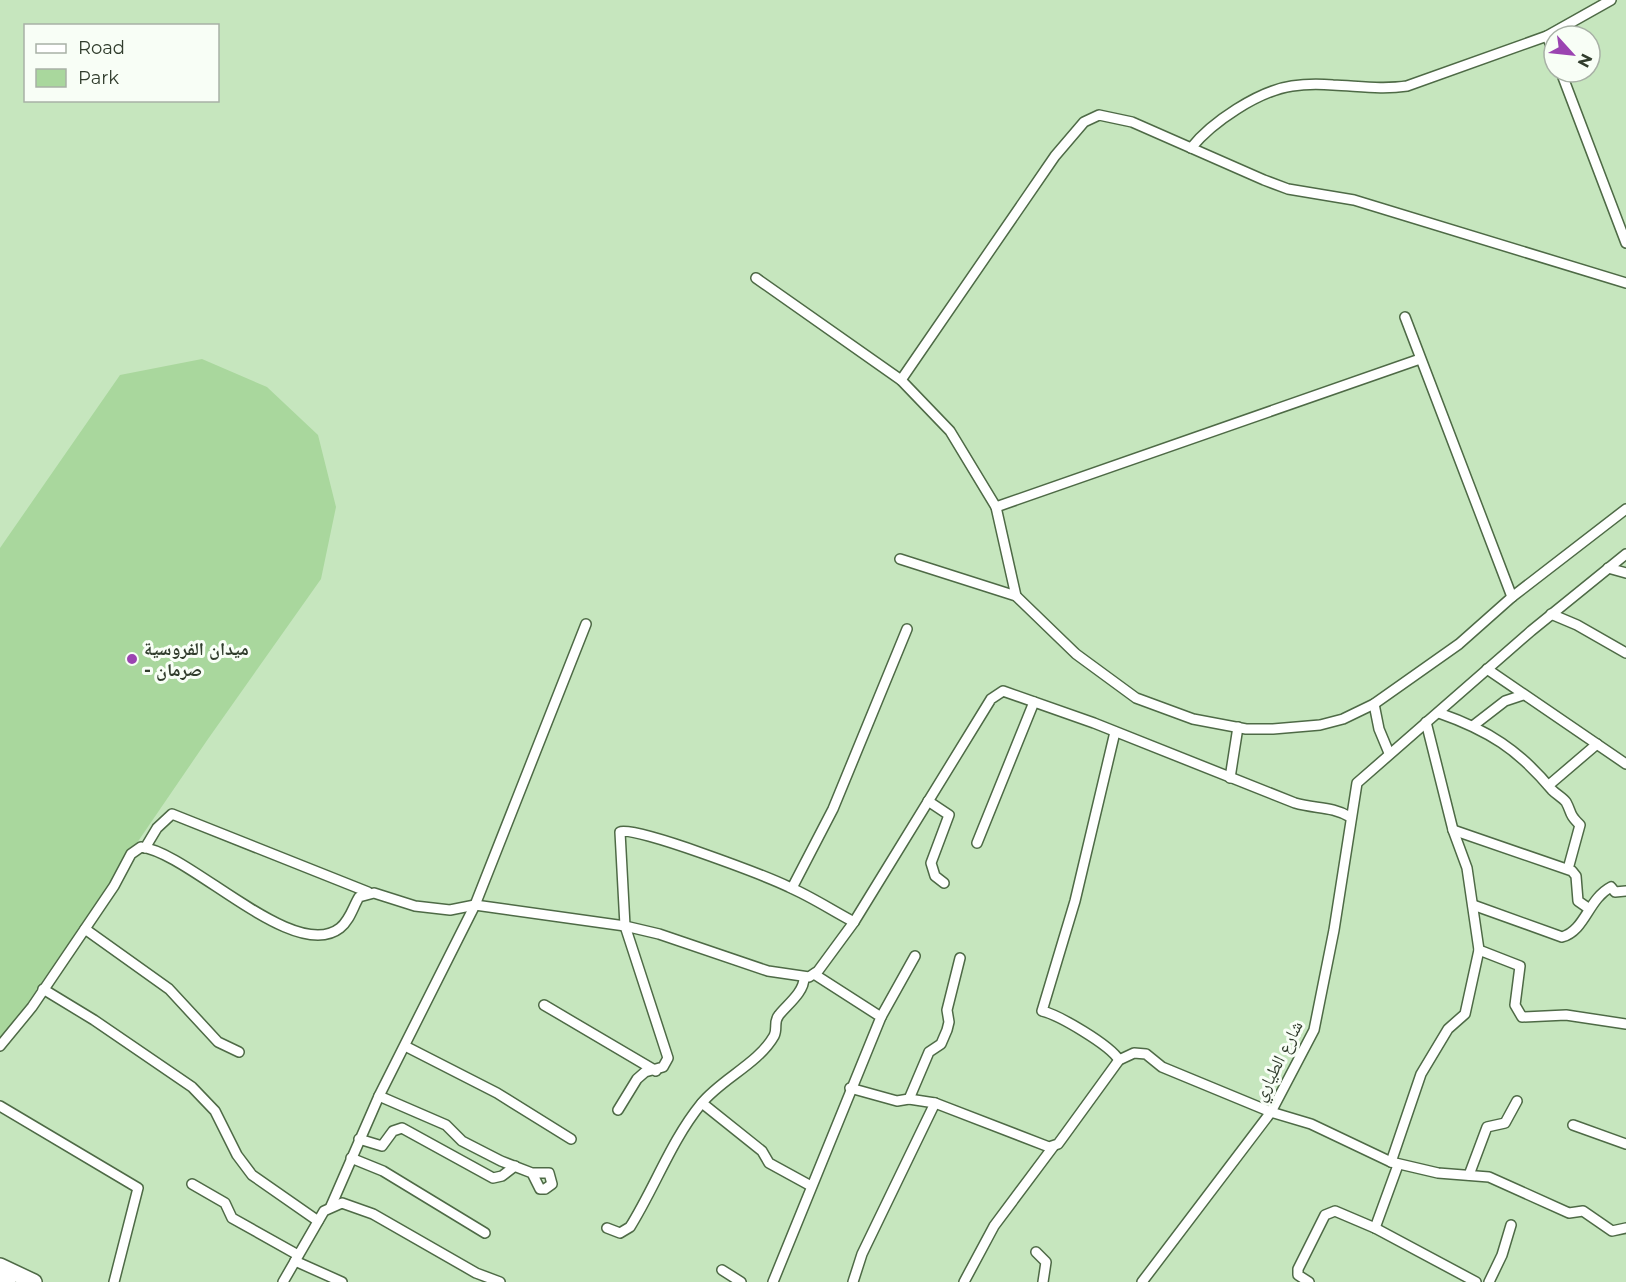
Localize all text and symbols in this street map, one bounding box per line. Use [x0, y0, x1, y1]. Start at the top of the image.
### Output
legend [24, 24, 219, 102]
north arrow [1542, 24, 1602, 84]
text: Road [78, 37, 125, 59]
text: N [1574, 51, 1596, 71]
text: Park [78, 67, 119, 89]
place label: ميدان الفروسية - صرمان [144, 638, 249, 681]
marker: ميدان الفروسية - صرمان [125, 652, 139, 666]
street label: شارع الطياري [1248, 1017, 1311, 1107]

